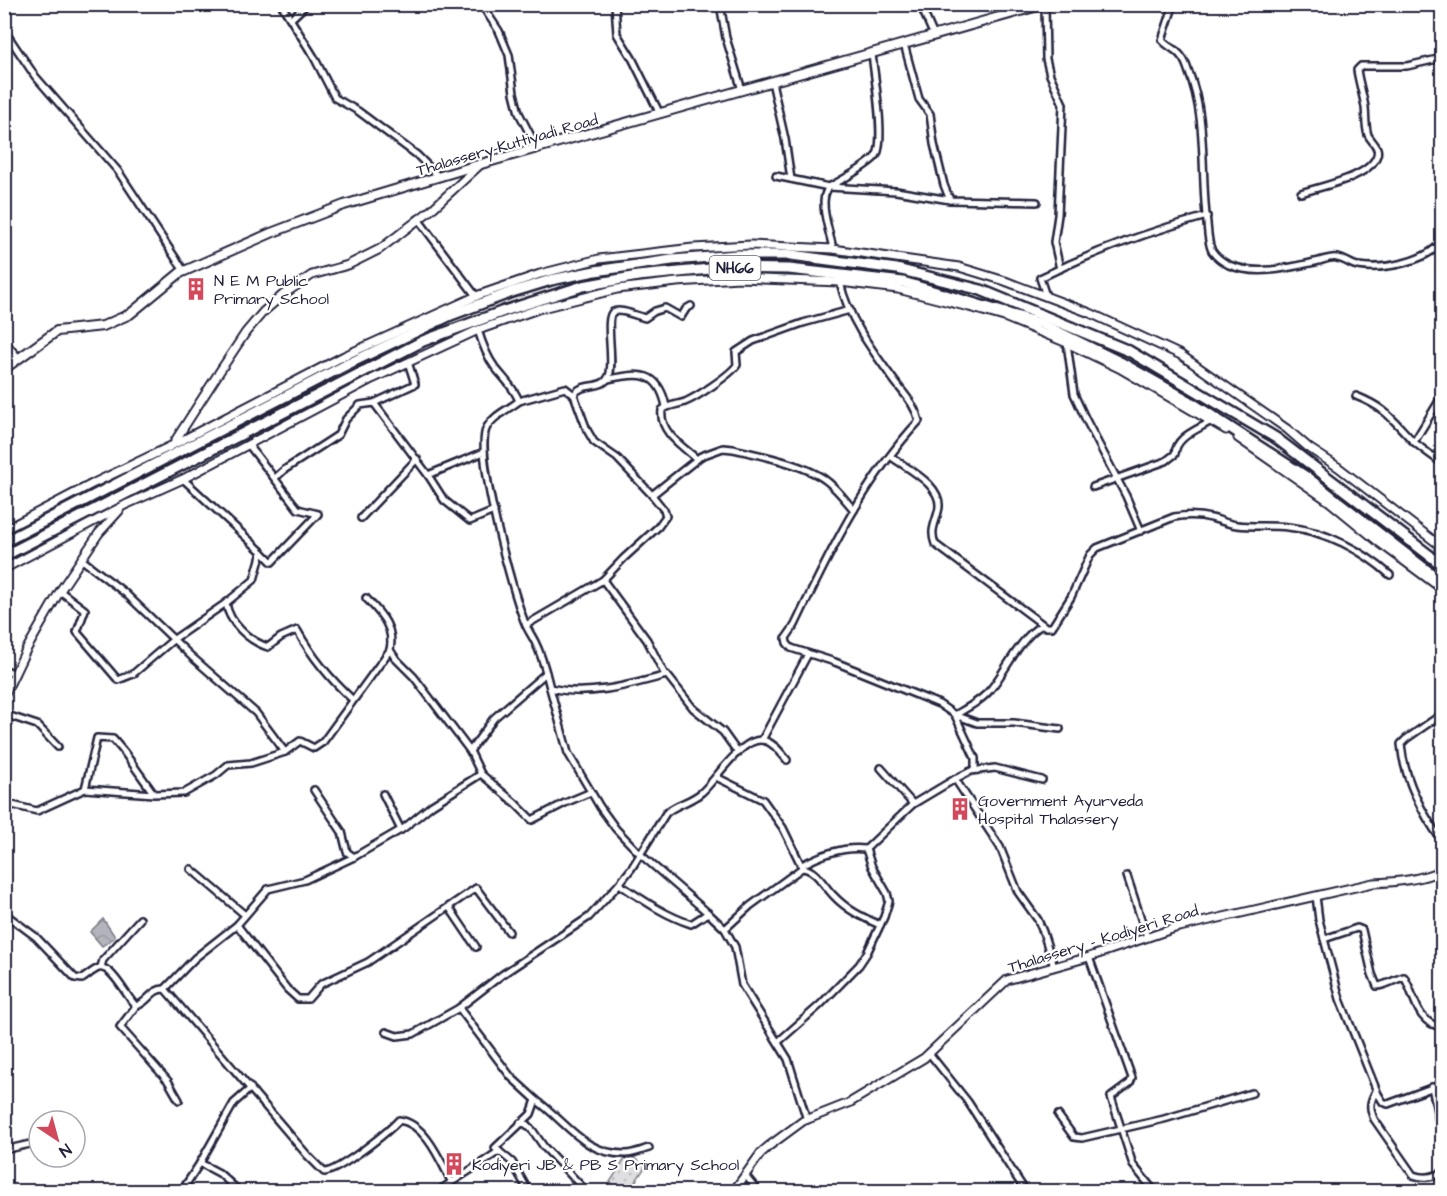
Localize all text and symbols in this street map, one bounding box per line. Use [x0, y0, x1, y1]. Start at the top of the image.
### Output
street label: Thalassery-Kuttiyadi Road [414, 108, 601, 182]
road number: NH66 [710, 256, 760, 280]
place label: N E M Public Primary School [214, 270, 329, 311]
building icon: N E M Public Primary School [183, 276, 209, 302]
place label: Government Ayurveda Hospital Thalassery [978, 790, 1143, 831]
building icon: Government Ayurveda Hospital Thalassery [947, 796, 973, 822]
street label: Thalassery - Kodiyeri Road [1005, 899, 1201, 979]
north arrow [27, 1109, 87, 1169]
text: N [55, 1138, 76, 1162]
building icon: Kodiyeri JB & PB S Primary School [441, 1151, 467, 1177]
place label: Kodiyeri JB & PB S Primary School [472, 1154, 739, 1177]

